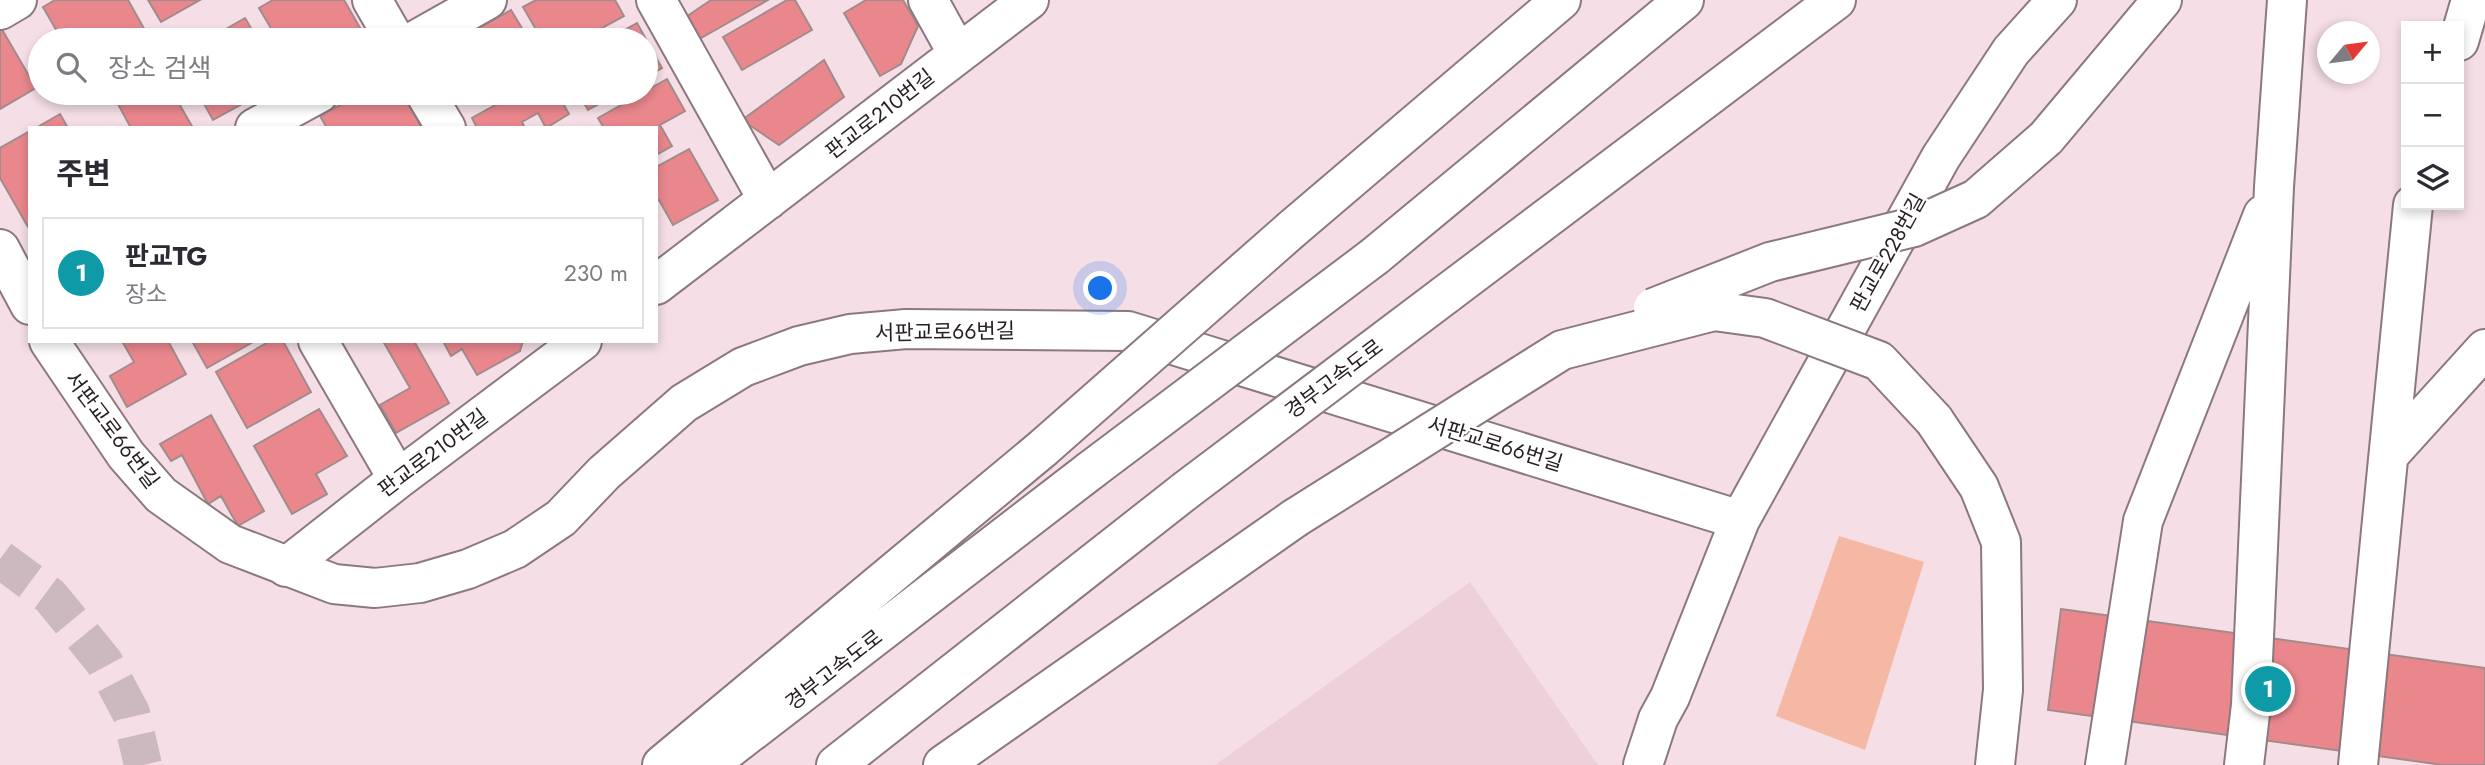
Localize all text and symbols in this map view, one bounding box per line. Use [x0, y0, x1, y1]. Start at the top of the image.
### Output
north arrow [2317, 21, 2380, 84]
map controls [2401, 21, 2464, 210]
button: + [2401, 21, 2464, 84]
search box [28, 28, 658, 105]
icon: search [52, 48, 90, 86]
text: 장소 검색 [108, 49, 211, 87]
street label: 판교로210번길 [819, 62, 941, 166]
button: − [2401, 84, 2464, 147]
button: layers [2401, 147, 2464, 210]
text: 주변 [56, 152, 111, 195]
street label: 판교로228번길 [1843, 188, 1933, 318]
text: 판교TG [125, 237, 207, 275]
text: 1 [75, 256, 87, 290]
text: 230 m [564, 256, 628, 290]
your location [1083, 271, 1117, 305]
text: 장소 [125, 277, 167, 311]
street label: 서판교로66번길 [875, 316, 1015, 348]
street label: 경부고속도로 [1279, 332, 1389, 426]
street label: 서판교로66번길 [58, 365, 166, 495]
street label: 판교로210번길 [372, 402, 494, 504]
street label: 서판교로66번길 [1424, 409, 1566, 479]
street label: 경부고속도로 [779, 622, 889, 718]
pin: 1 [2245, 663, 2291, 715]

